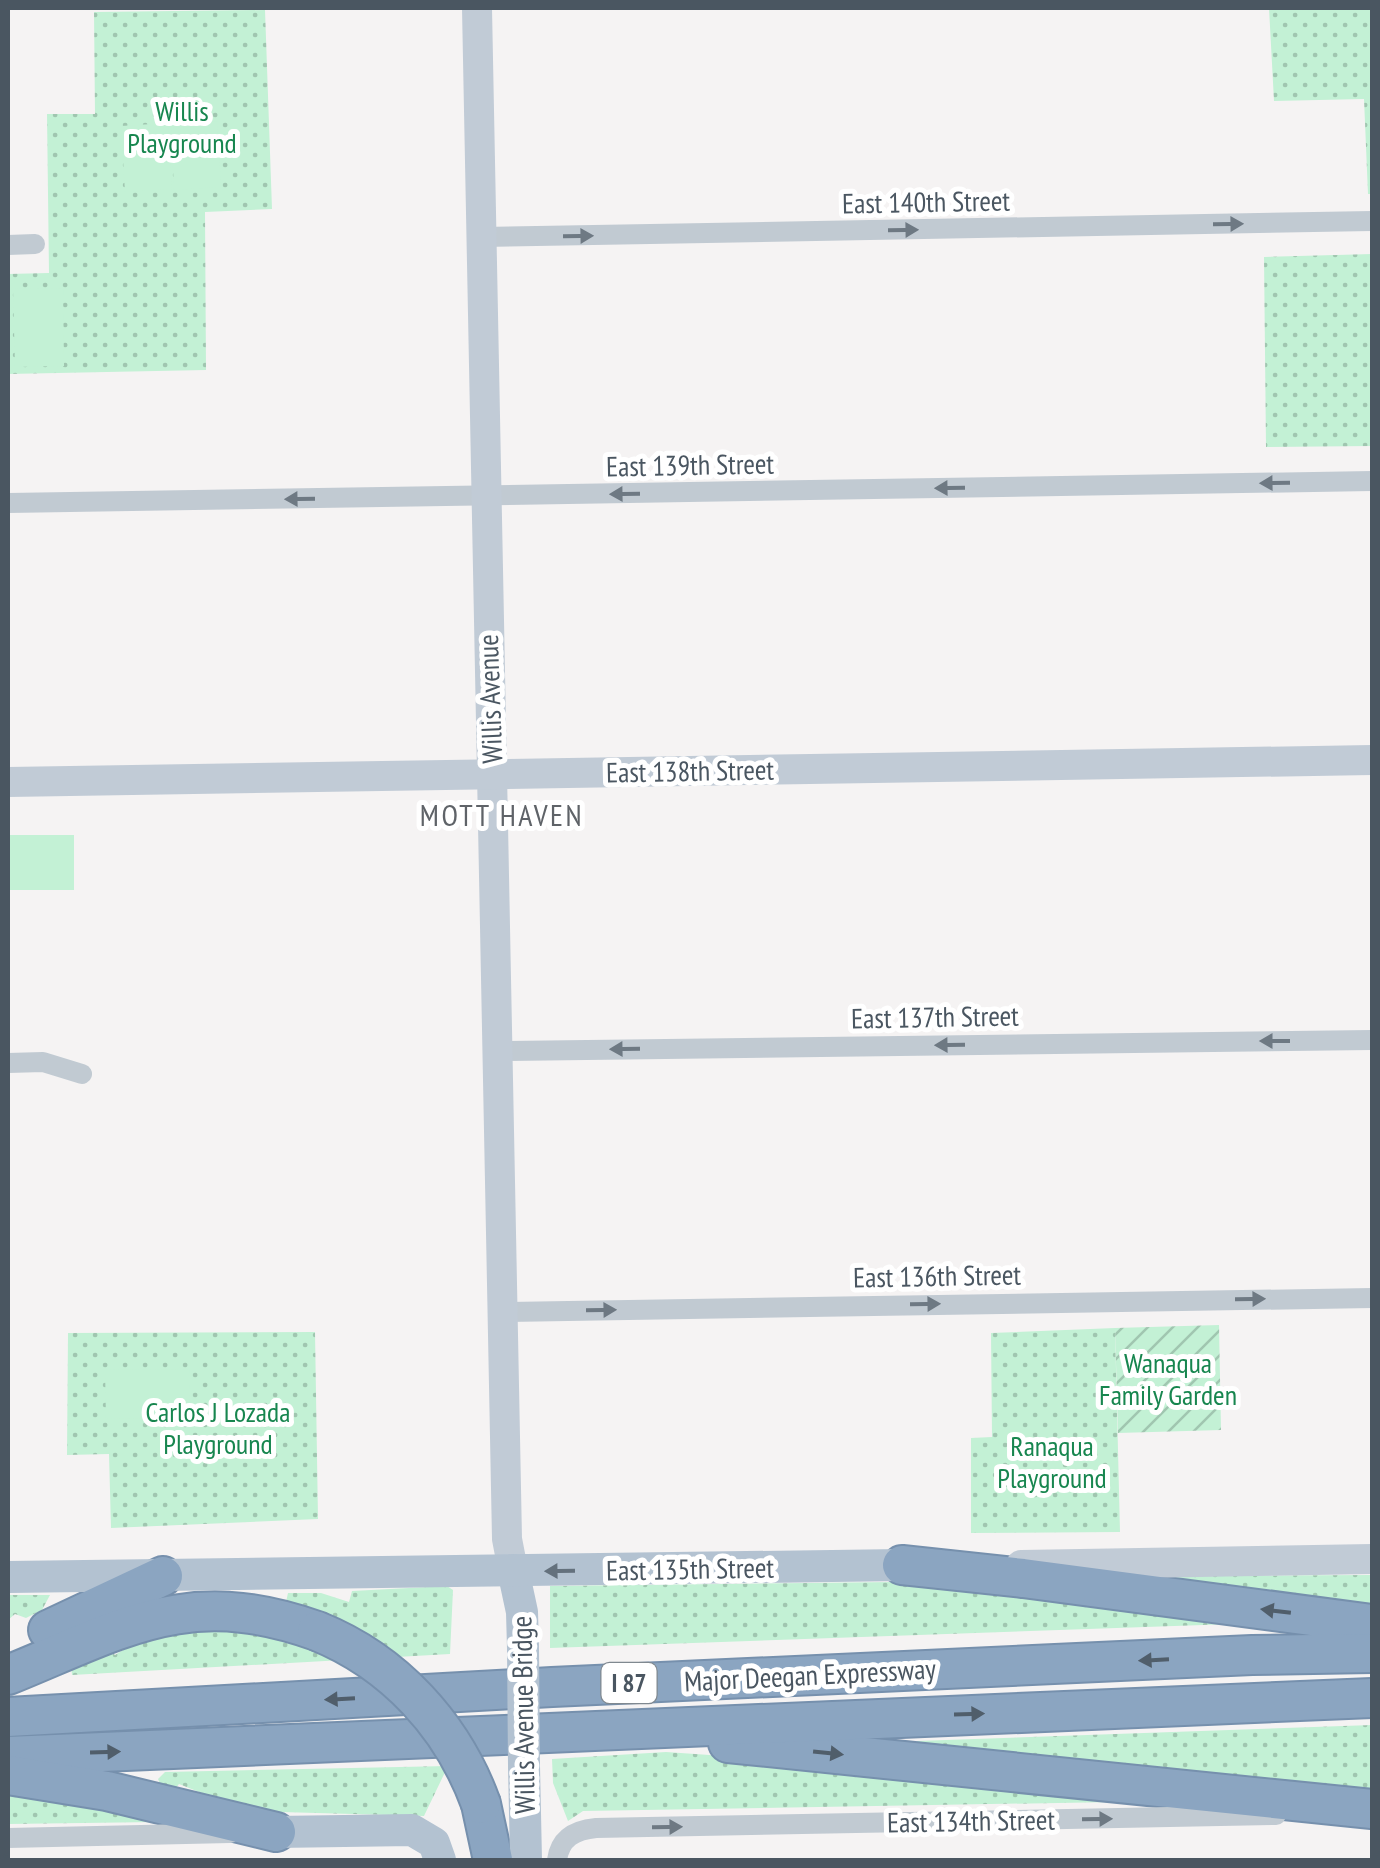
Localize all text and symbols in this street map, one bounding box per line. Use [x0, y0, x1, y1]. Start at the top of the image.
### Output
park label: Willis Playground [127, 92, 237, 161]
street label: East 140th Street [842, 182, 1011, 221]
one-way arrow [1212, 215, 1244, 231]
one-way arrow [887, 221, 919, 237]
one-way arrow [563, 227, 595, 243]
street label: East 139th Street [606, 445, 775, 484]
one-way arrow [1259, 475, 1291, 491]
one-way arrow [934, 480, 966, 496]
one-way arrow [609, 486, 641, 502]
one-way arrow [284, 491, 316, 507]
street label: Willis Avenue [469, 634, 510, 764]
street label: East 138th Street [606, 751, 775, 790]
district label: MOTT HAVEN [420, 795, 584, 834]
street label: East 137th Street [851, 997, 1019, 1036]
one-way arrow [1259, 1033, 1291, 1049]
one-way arrow [934, 1037, 966, 1053]
one-way arrow [609, 1042, 641, 1058]
street label: East 136th Street [853, 1256, 1022, 1295]
one-way arrow [1235, 1291, 1267, 1307]
one-way arrow [910, 1296, 942, 1312]
one-way arrow [585, 1302, 617, 1318]
park label: Wanaqua Family Garden [1099, 1344, 1237, 1413]
park label: Carlos J Lozada Playground [146, 1393, 290, 1462]
park label: Ranaqua Playground [997, 1427, 1107, 1496]
street label: East 135th Street [606, 1549, 775, 1588]
one-way arrow [543, 1563, 575, 1579]
one-way arrow [1259, 1603, 1291, 1619]
street label: Willis Avenue Bridge [502, 1616, 543, 1814]
street label: Major Deegan Expressway [683, 1649, 937, 1700]
one-way arrow [1138, 1652, 1170, 1668]
road number: I 87 [602, 1663, 656, 1703]
one-way arrow [324, 1691, 356, 1707]
one-way arrow [953, 1706, 985, 1722]
one-way arrow [89, 1744, 121, 1760]
one-way arrow [813, 1745, 844, 1761]
street label: East 134th Street [887, 1801, 1056, 1840]
one-way arrow [1082, 1810, 1114, 1826]
one-way arrow [652, 1819, 684, 1835]

